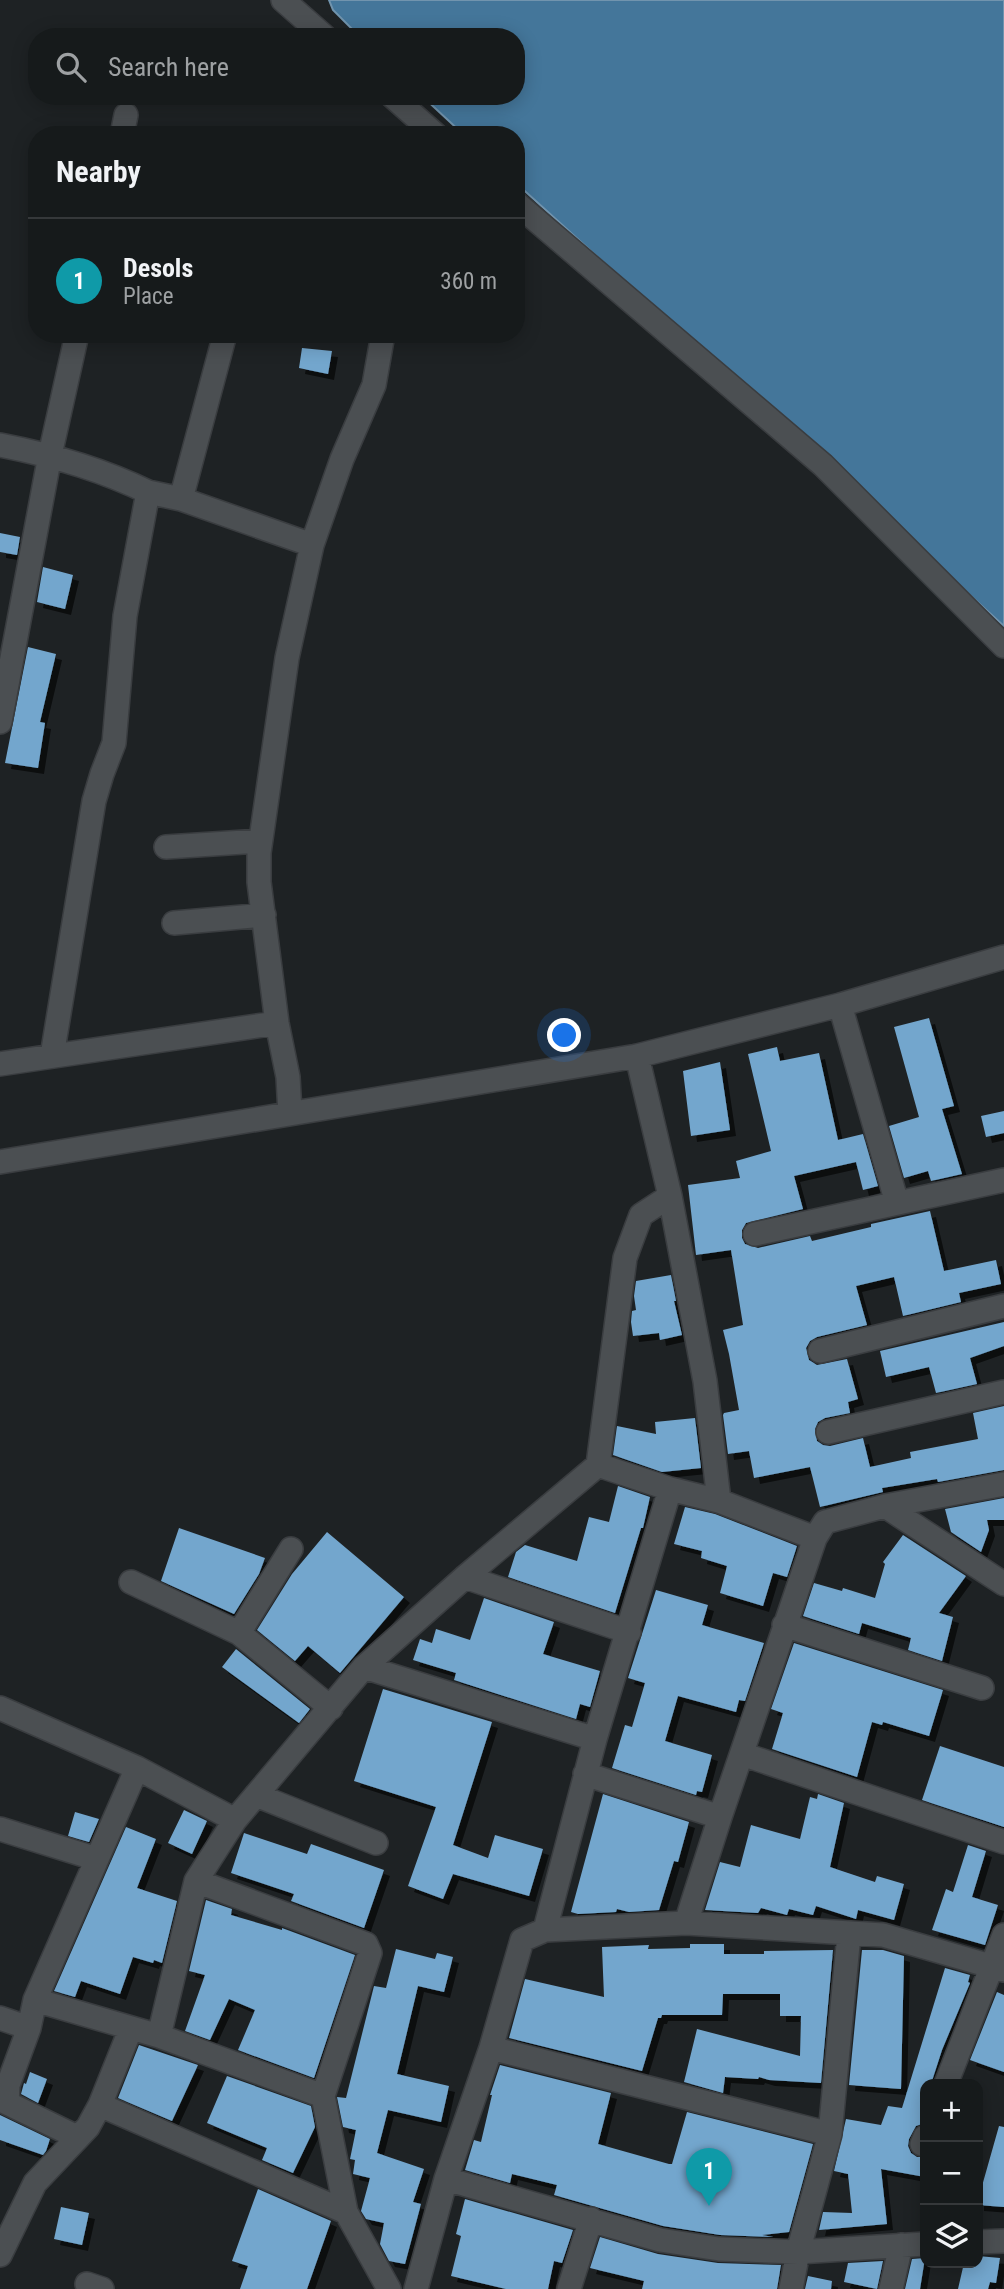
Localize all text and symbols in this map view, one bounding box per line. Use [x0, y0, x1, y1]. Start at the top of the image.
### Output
search box [28, 28, 525, 105]
icon: search [52, 48, 90, 86]
text: Search here [108, 52, 229, 82]
text: Nearby [56, 154, 141, 189]
text: Desols [123, 253, 193, 283]
text: 1 [73, 268, 85, 295]
text: 360 m [440, 268, 497, 295]
text: Place [123, 283, 173, 310]
your location [547, 1018, 581, 1052]
map controls [920, 2079, 983, 2268]
button: + [920, 2079, 983, 2142]
button: − [920, 2142, 983, 2205]
pin: 1 [686, 2148, 732, 2206]
button: layers [920, 2205, 983, 2268]

